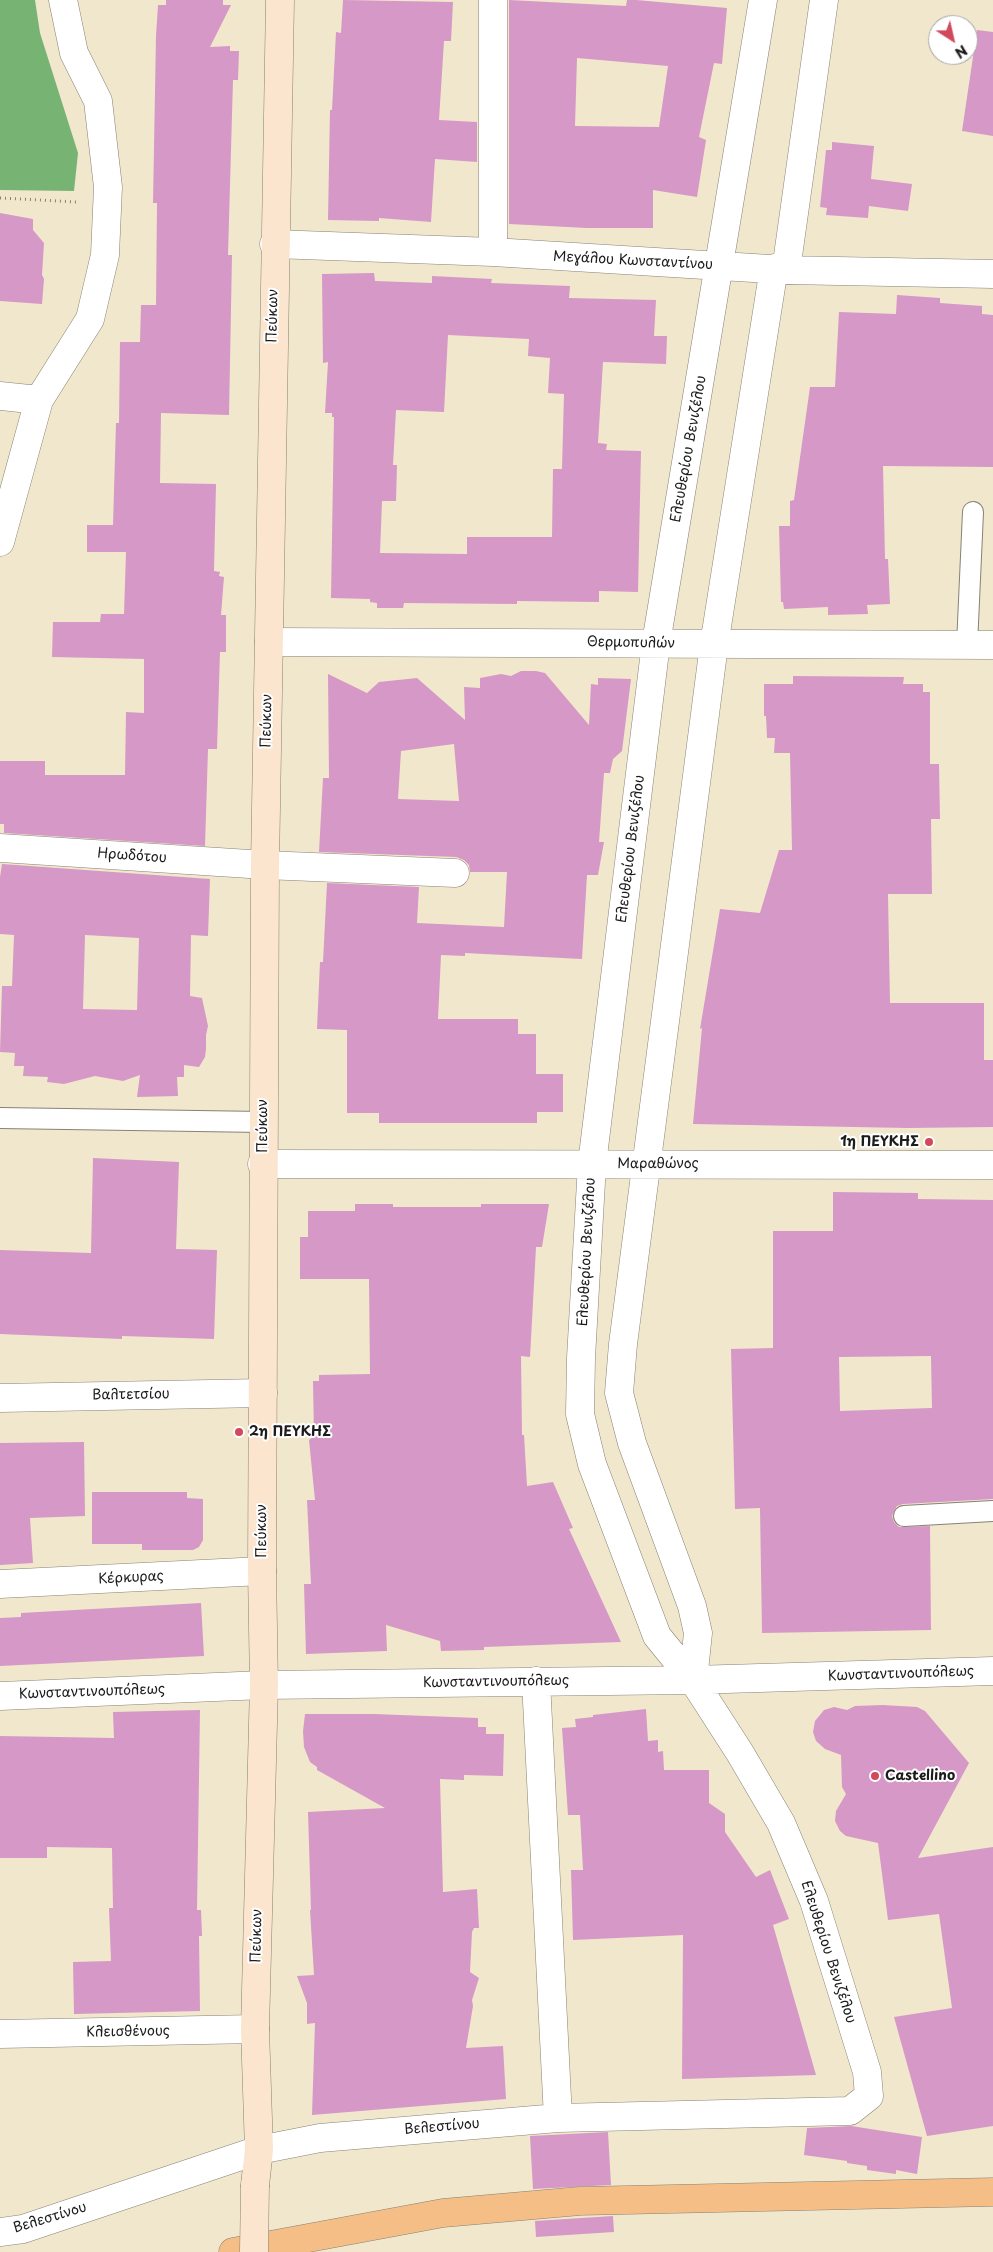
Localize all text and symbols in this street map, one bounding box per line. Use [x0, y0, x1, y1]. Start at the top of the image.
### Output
north arrow [928, 15, 978, 65]
text: N [951, 40, 972, 64]
street label: Μεγάλου Κωνσταντίνου [553, 248, 713, 274]
street label: Πεύκων [264, 289, 282, 343]
street label: Ελευθερίου Βενιζέλου [668, 374, 710, 524]
street label: Θερμοπυλών [587, 634, 675, 652]
street label: Πεύκων [258, 694, 276, 748]
street label: Ελευθερίου Βενιζέλου [614, 774, 648, 924]
street label: Ηρωδότου [97, 845, 167, 867]
street label: Πεύκων [255, 1099, 271, 1153]
place label: 1η ΠΕΥΚΗΣ [840, 1134, 919, 1150]
marker: 1η ΠΕΥΚΗΣ [923, 1136, 935, 1148]
street label: Μαραθώνος [617, 1156, 699, 1172]
street label: Ελευθερίου Βενιζέλου [575, 1177, 599, 1327]
street label: Βαλτετσίου [92, 1386, 170, 1404]
place label: 2η ΠΕΥΚΗΣ [249, 1424, 331, 1440]
marker: 2η ΠΕΥΚΗΣ [233, 1426, 245, 1438]
street label: Πεύκων [254, 1504, 270, 1558]
street label: Κέρκυρας [98, 1568, 164, 1588]
street label: Κωνσταντινουπόλεως [828, 1663, 974, 1685]
street label: Κωνσταντινουπόλεως [423, 1672, 569, 1692]
street label: Κωνσταντινουπόλεως [19, 1681, 165, 1703]
place label: Castellino [885, 1768, 955, 1784]
marker: Castellino [869, 1770, 881, 1782]
street label: Ελευθερίου Βενιζέλου [797, 1879, 859, 2025]
street label: Πεύκων [248, 1909, 266, 1963]
street label: Κλεισθένους [86, 2023, 170, 2041]
street label: Βελεστίνου [404, 2115, 480, 2139]
street label: Βελεστίνου [11, 2199, 89, 2237]

